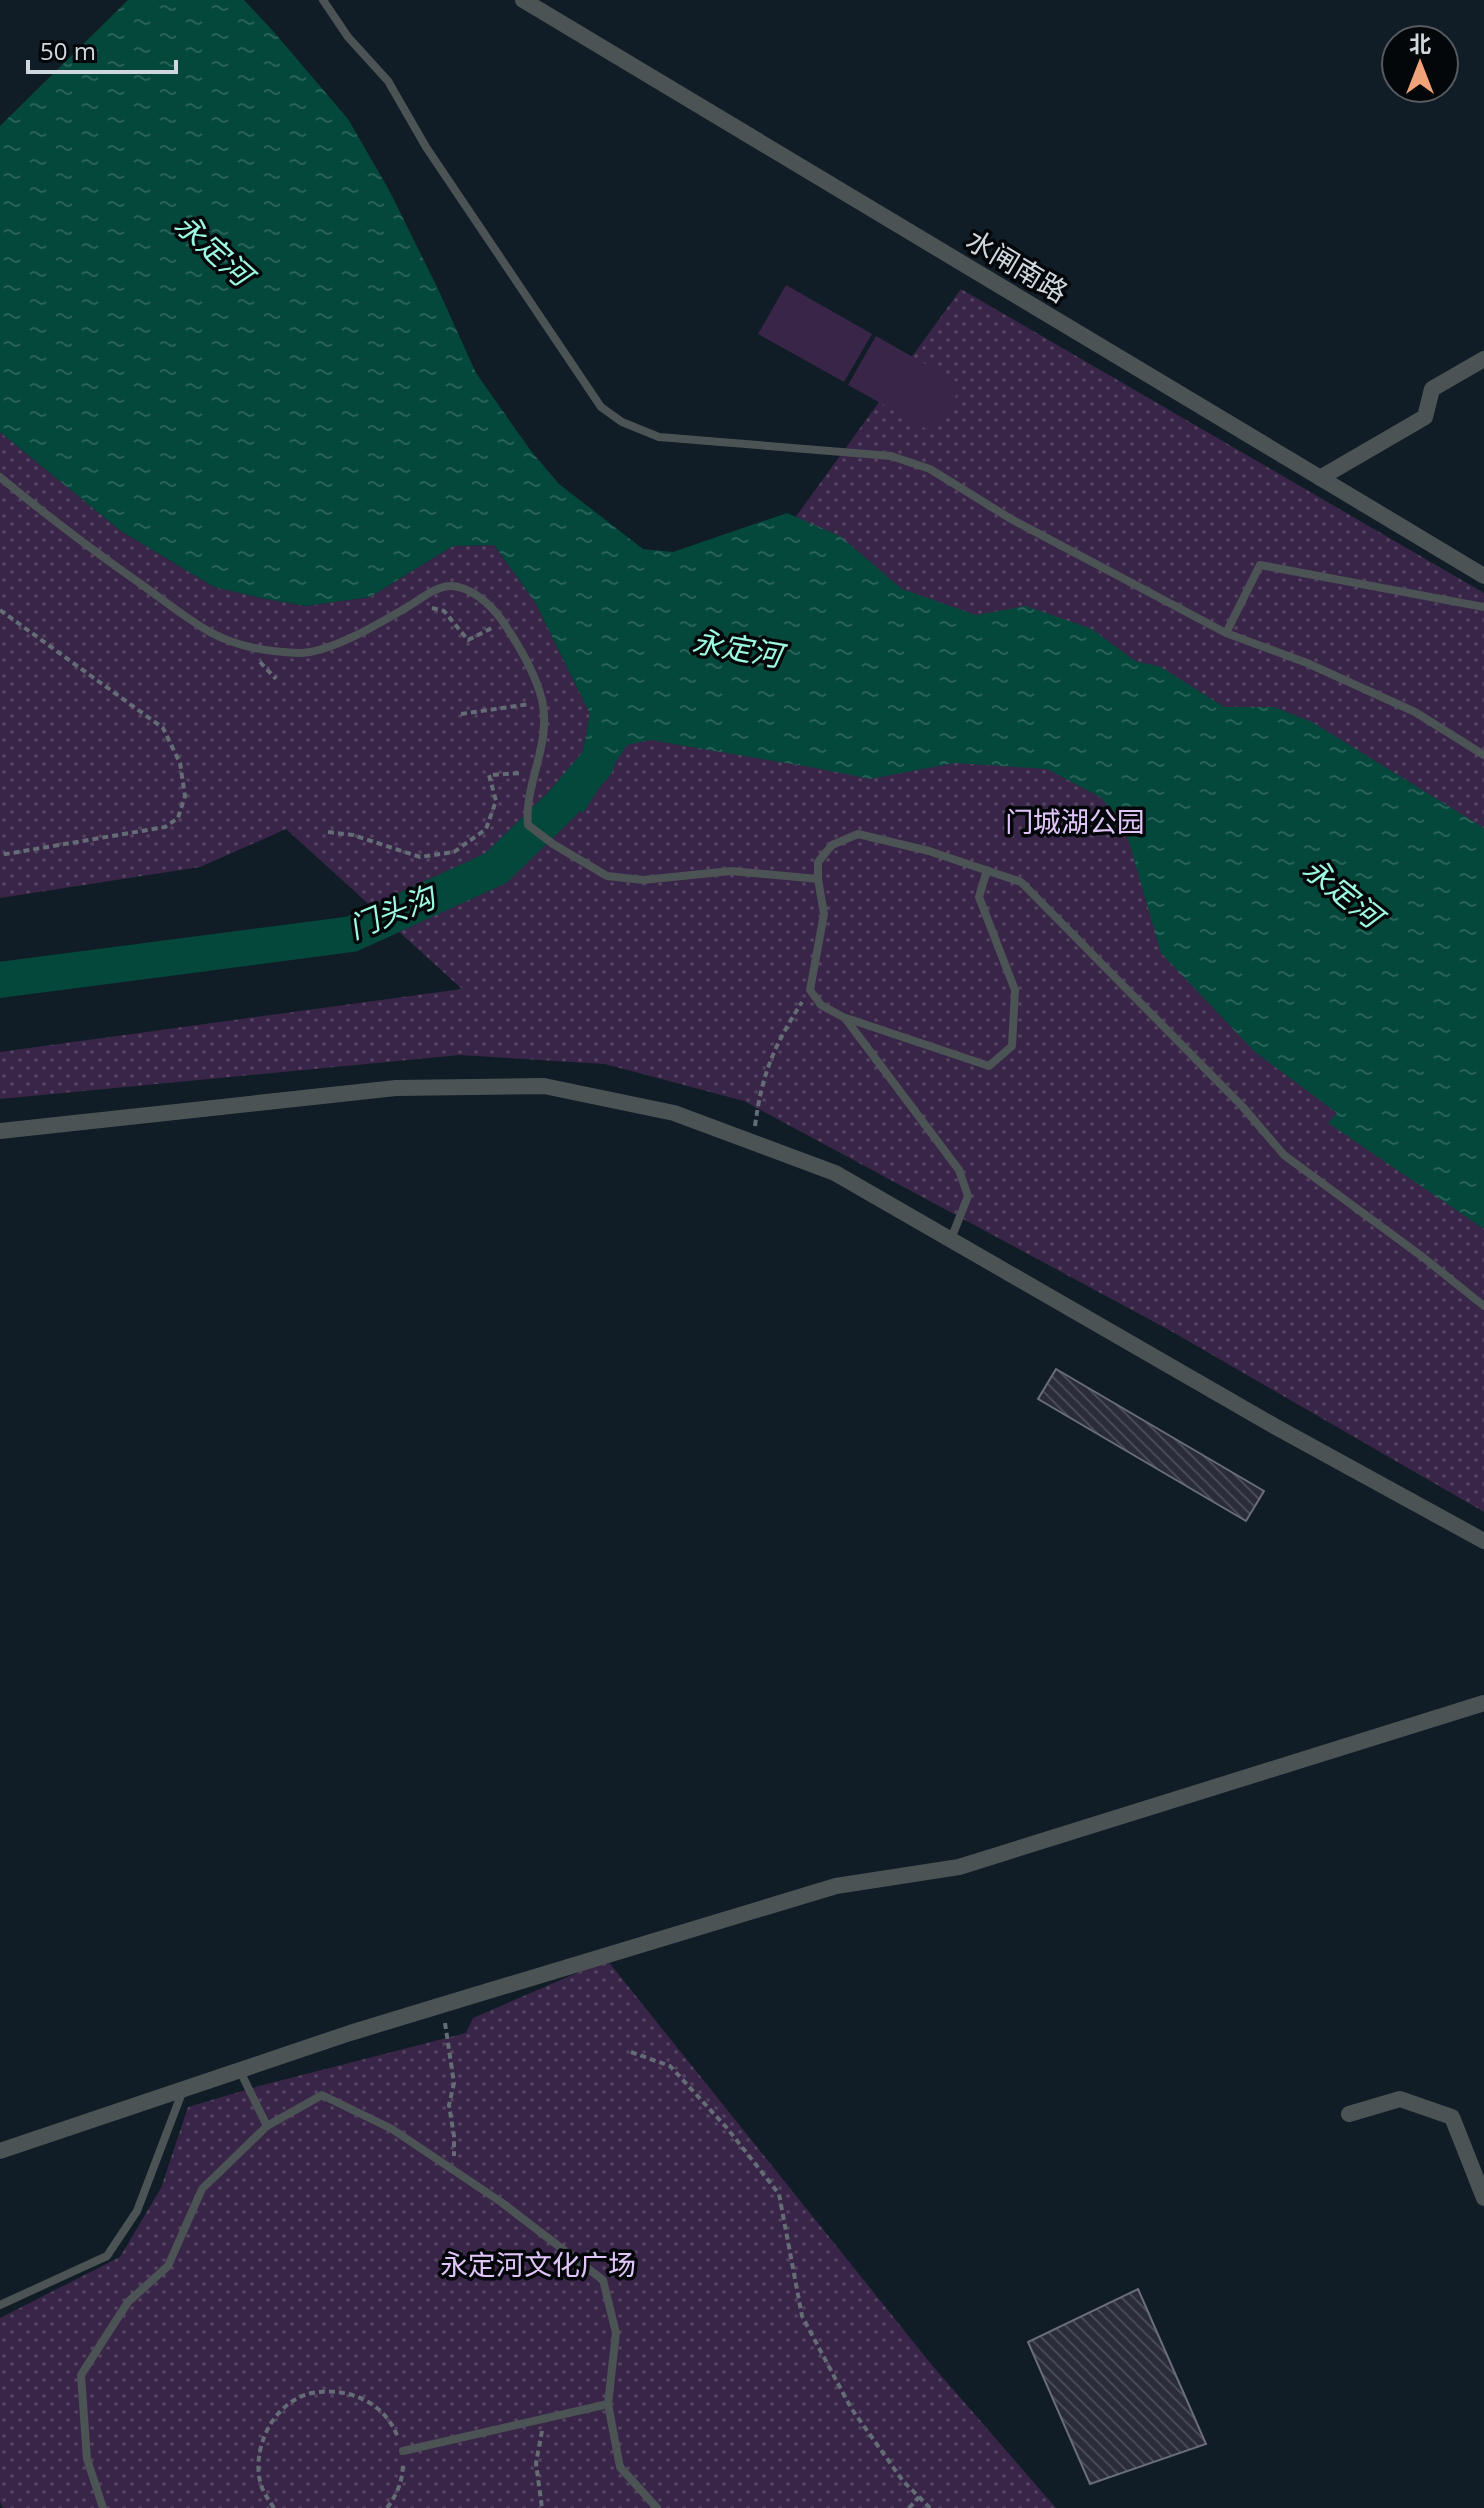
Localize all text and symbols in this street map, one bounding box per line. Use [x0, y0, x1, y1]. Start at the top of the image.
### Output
scale bar [28, 24, 176, 74]
north arrow [1380, 24, 1460, 104]
text: 北 [1409, 28, 1431, 58]
text: 50 m [40, 34, 96, 67]
water label: 永定河 [167, 204, 265, 298]
street label: 水闸南路 [960, 220, 1075, 310]
water label: 永定河 [689, 620, 790, 676]
park label: 门城湖公园 [1005, 802, 1145, 840]
water label: 永定河 [1295, 848, 1395, 939]
water label: 门头沟 [342, 875, 444, 947]
park label: 永定河文化广场 [440, 2245, 636, 2283]

